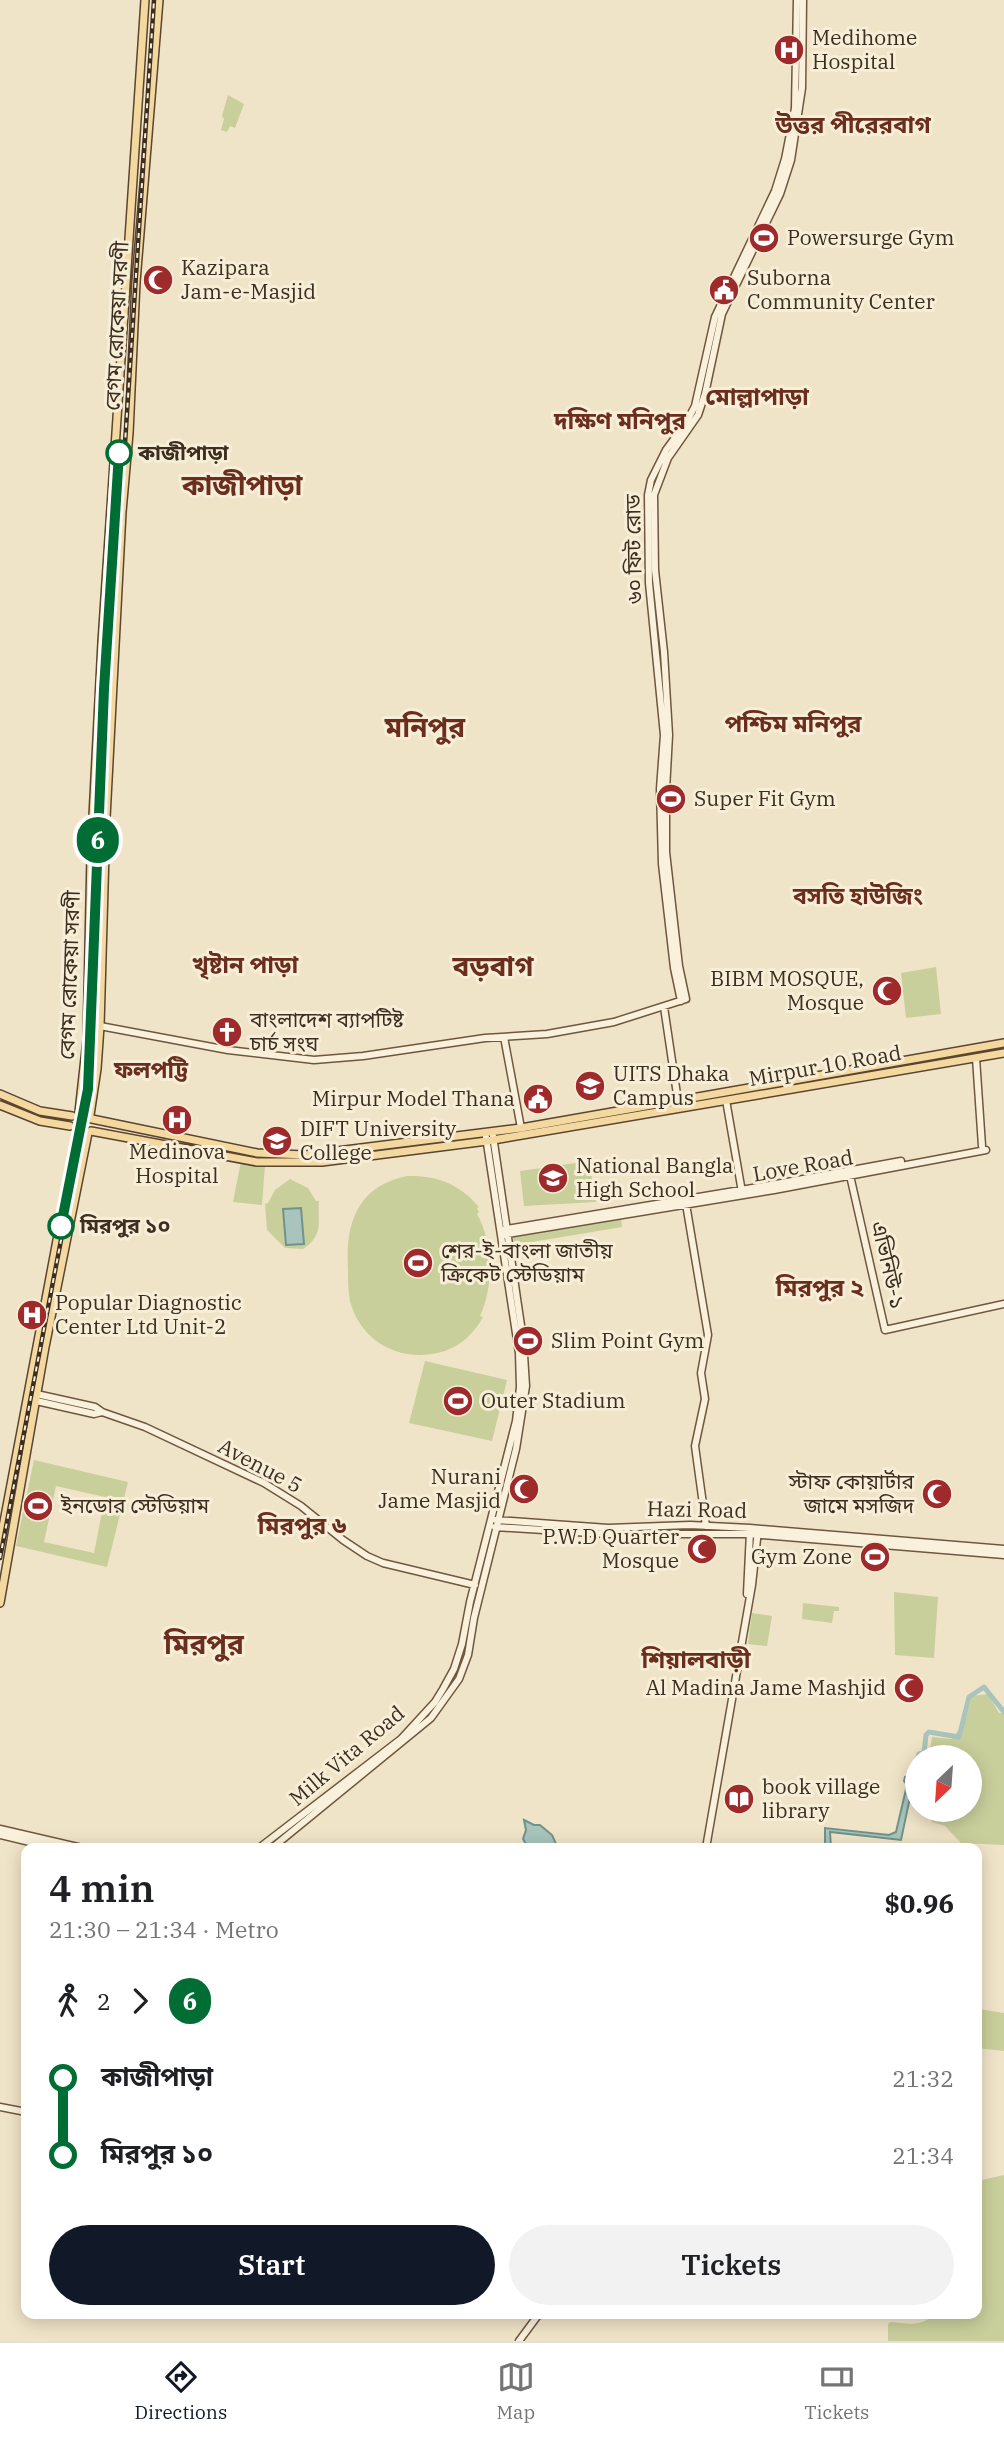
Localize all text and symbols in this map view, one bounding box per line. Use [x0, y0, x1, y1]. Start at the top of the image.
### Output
place label: Medihome Hospital [812, 23, 917, 75]
hospital icon: Medihome Hospital [772, 33, 806, 67]
district label: উত্তর পীরেরবাগ [774, 108, 931, 140]
sports icon: Powersurge Gym [747, 221, 781, 255]
place label: Powersurge Gym [787, 223, 954, 251]
street label: বেগম রোকেয়া সরণী [98, 240, 134, 411]
place label: Kazipara Jam-e-Masjid [181, 253, 316, 305]
mosque icon: Kazipara Jam-e-Masjid [141, 263, 175, 297]
place label: Suborna Community Center [747, 263, 936, 315]
public building icon: Suborna Community Center [707, 273, 741, 307]
district label: মোল্লাপাড়া [705, 380, 810, 412]
district label: দক্ষিণ মনিপুর [553, 404, 687, 436]
place label: কাজীপাড়া [137, 438, 230, 466]
marker: কাজীপাড়া [106, 440, 132, 466]
district label: কাজীপাড়া [181, 466, 303, 503]
street label: ৬০ ফিট রোড [618, 493, 648, 604]
district label: পশ্চিম মনিপুর [724, 707, 862, 739]
district label: মনিপুর [384, 708, 466, 745]
sports icon: Super Fit Gym [654, 782, 688, 816]
place label: Super Fit Gym [694, 784, 836, 812]
line badge: 6 [75, 817, 121, 863]
text: 6 [91, 824, 105, 856]
district label: বসতি হাউজিং [792, 880, 923, 910]
street label: বেগম রোকেয়া সরণী [52, 889, 86, 1060]
district label: বড়বাগ [451, 947, 534, 984]
district label: খৃষ্টান পাড়া [192, 948, 299, 980]
place label: BIBM MOSQUE, Mosque [710, 964, 864, 1016]
mosque icon: BIBM MOSQUE, Mosque [870, 974, 904, 1008]
place label: বাংলাদেশ ব্যাপটিষ্ট চার্চ সংঘ [249, 1005, 404, 1057]
church icon: বাংলাদেশ ব্যাপটিষ্ট চার্চ সংঘ [210, 1015, 244, 1049]
street label: Mirpur 10 Road [746, 1038, 904, 1092]
district label: ফলপট্টি [113, 1054, 189, 1084]
place label: UITS Dhaka Campus [613, 1059, 730, 1111]
school or university icon: UITS Dhaka Campus [573, 1069, 607, 1103]
public building icon: Mirpur Model Thana [521, 1082, 555, 1116]
place label: Mirpur Model Thana [312, 1084, 515, 1112]
hospital icon: Medinova Hospital [160, 1103, 194, 1137]
place label: DIFT University College [300, 1114, 457, 1166]
school or university icon: DIFT University College [260, 1124, 294, 1158]
place label: Medinova Hospital [129, 1137, 225, 1189]
street label: Love Road [751, 1142, 855, 1188]
place label: National Bangla High School [576, 1151, 734, 1203]
school or university icon: National Bangla High School [536, 1161, 570, 1195]
place label: মিরপুর ১০ [79, 1211, 170, 1239]
marker: মিরপুর ১০ [48, 1213, 74, 1239]
street label: এভিনিউ-১ [865, 1218, 913, 1312]
place label: শের-ই-বাংলা জাতীয় ক্রিকেট স্টেডিয়াম [440, 1236, 614, 1288]
sports icon: শের-ই-বাংলা জাতীয় ক্রিকেট স্টেডিয়াম [401, 1246, 435, 1280]
district label: মিরপুর ২ [775, 1271, 865, 1303]
place label: Popular Diagnostic Center Ltd Unit-2 [55, 1288, 242, 1340]
hospital icon: Popular Diagnostic Center Ltd Unit-2 [15, 1298, 49, 1332]
sports icon: Slim Point Gym [511, 1324, 545, 1358]
place label: Slim Point Gym [551, 1326, 704, 1354]
sports icon: Outer Stadium [441, 1384, 475, 1418]
place label: Outer Stadium [481, 1386, 626, 1414]
street label: Avenue 5 [214, 1431, 307, 1499]
place label: Nurani Jame Masjid [378, 1462, 501, 1514]
place label: স্টাফ কোয়ার্টার জামে মসজিদ [788, 1467, 914, 1519]
mosque icon: Nurani Jame Masjid [507, 1472, 541, 1506]
mosque icon: স্টাফ কোয়ার্টার জামে মসজিদ [920, 1477, 954, 1511]
sports icon: ইনডোর স্টেডিয়াম [21, 1489, 55, 1523]
place label: ইনডোর স্টেডিয়াম [60, 1491, 210, 1519]
street label: Hazi Road [647, 1494, 748, 1524]
district label: মিরপুর ৬ [257, 1509, 347, 1541]
place label: P.W.D Quarter Mosque [542, 1522, 680, 1574]
mosque icon: P.W.D Quarter Mosque [685, 1532, 719, 1566]
sports icon: Gym Zone [858, 1540, 892, 1574]
place label: Gym Zone [751, 1542, 852, 1570]
district label: মিরপুর [163, 1625, 245, 1662]
district label: শিয়ালবাড়ী [641, 1643, 752, 1675]
mosque icon: Al Madina Jame Mashjid [892, 1671, 926, 1705]
place label: Al Madina Jame Mashjid [646, 1673, 886, 1701]
street label: Milk Vita Road [283, 1699, 410, 1812]
north arrow [905, 1745, 982, 1822]
map controls [905, 1745, 982, 1822]
place label: book village library [762, 1772, 880, 1824]
library icon: book village library [722, 1782, 756, 1816]
text: 4 min [49, 1863, 155, 1912]
text: $0.96 [884, 1886, 954, 1920]
text: 21:30 – 21:34 · Metro [49, 1914, 279, 1944]
icon: walk [49, 1982, 87, 2020]
icon: forward [121, 1982, 159, 2020]
text: 6 [183, 1985, 197, 2017]
text: 2 [97, 1986, 111, 2016]
text: কাজীপাড়া [101, 2059, 213, 2093]
text: 21:32 [892, 2063, 954, 2093]
text: মিরপুর ১০ [101, 2136, 213, 2170]
text: 21:34 [892, 2140, 954, 2170]
button: Start [49, 2225, 495, 2305]
button: Tickets [509, 2225, 954, 2305]
tab: Directions [135, 2358, 227, 2424]
tab: Map [496, 2358, 535, 2424]
tab: Tickets [804, 2358, 869, 2424]

